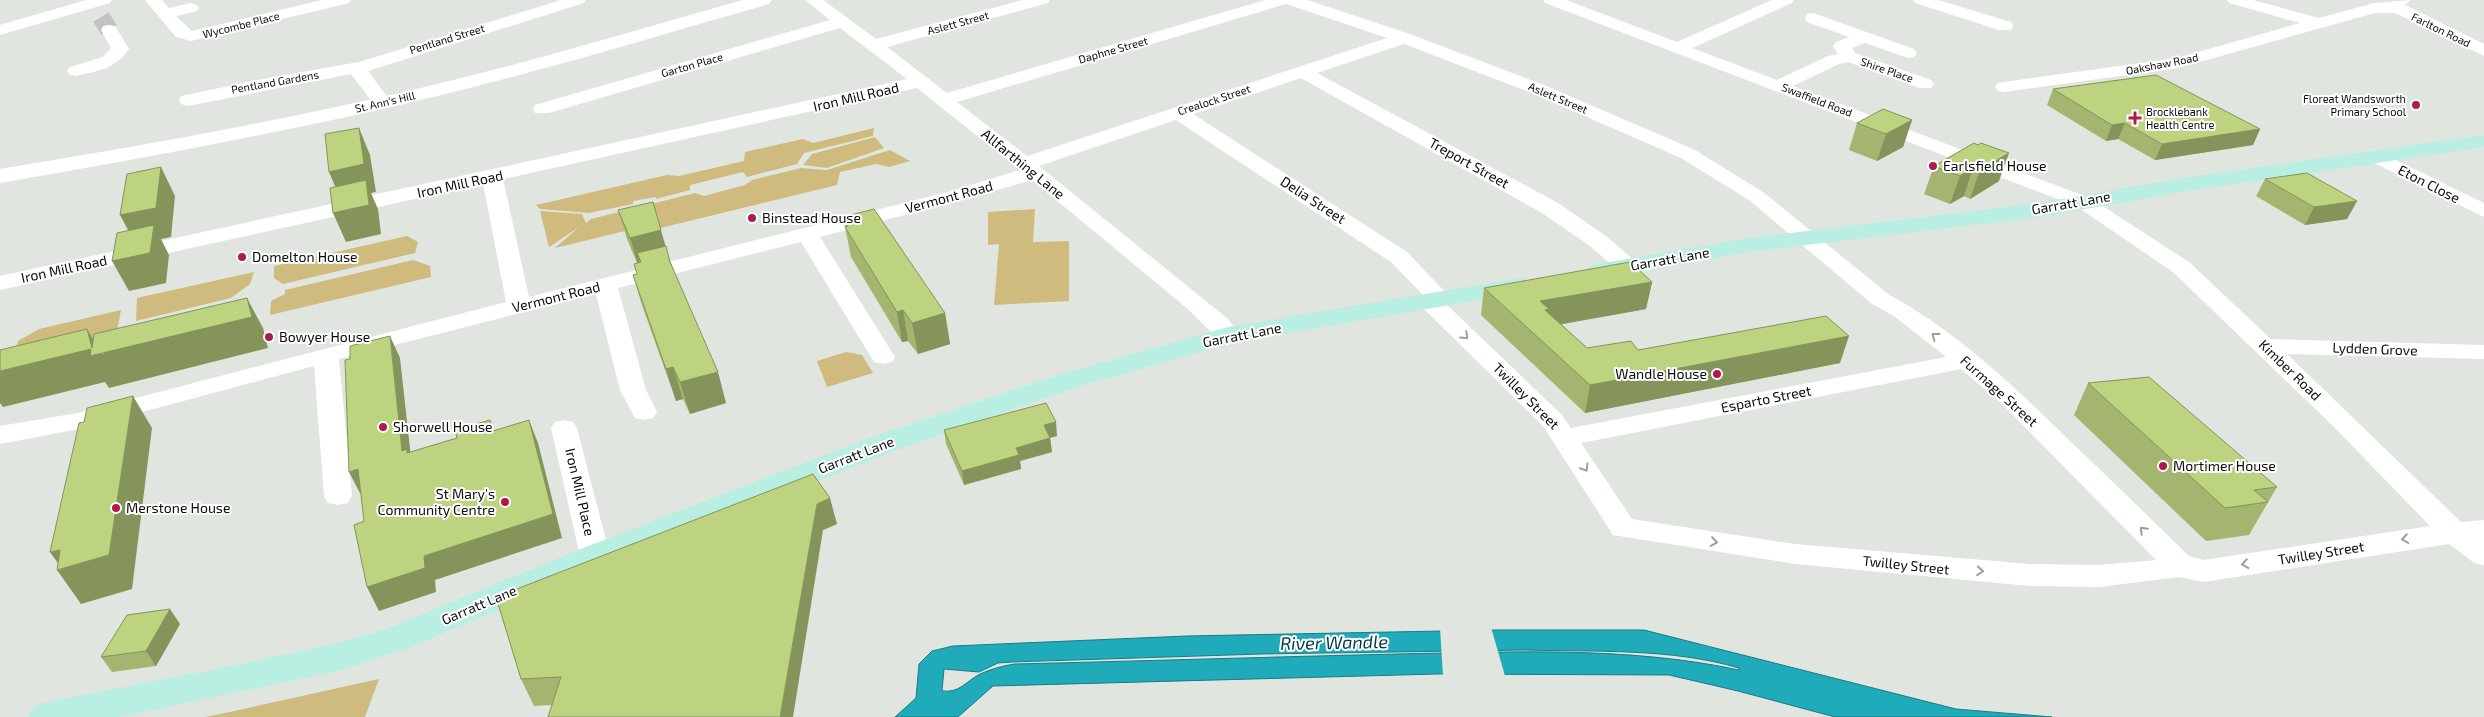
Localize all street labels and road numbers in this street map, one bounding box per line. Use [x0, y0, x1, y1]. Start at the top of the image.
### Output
street label: Aslett Street [926, 8, 990, 37]
street label: Wycombe Place [201, 9, 281, 40]
street label: Farlton Road [2410, 10, 2473, 49]
street label: Pentland Street [408, 21, 486, 56]
street label: Daphne Street [1077, 33, 1149, 66]
street label: Garton Place [659, 49, 724, 80]
street label: Oakshaw Road [2125, 50, 2199, 77]
street label: Shire Place [1859, 54, 1915, 85]
street label: Pentland Gardens [230, 67, 320, 96]
street label: Iron Mill Road [811, 78, 900, 115]
street label: Aslett Street [1527, 79, 1590, 116]
street label: Swaffield Road [1780, 80, 1854, 119]
street label: Crealock Street [1176, 82, 1252, 117]
street label: St. Ann's Hill [353, 88, 417, 115]
street label: Allfarthing Lane [978, 125, 1068, 202]
street label: Treport Street [1426, 134, 1512, 192]
street label: Eton Close [2395, 161, 2463, 206]
street label: Iron Mill Road [415, 166, 504, 201]
street label: Delia Street [1278, 172, 1349, 227]
street label: Vermont Road [903, 177, 995, 216]
street label: Garratt Lane [2030, 187, 2112, 218]
street label: Garratt Lane [1629, 243, 1711, 274]
street label: Iron Mill Road [19, 251, 108, 286]
street label: Vermont Road [510, 277, 602, 316]
street label: Garratt Lane [1201, 319, 1283, 350]
street label: Kimber Road [2256, 336, 2325, 404]
street label: Lydden Grove [2332, 339, 2418, 358]
street label: Furmage Street [1957, 351, 2042, 430]
street label: Twilley Street [1490, 359, 1563, 432]
street label: Esparto Street [1719, 381, 1813, 416]
street label: Garratt Lane [816, 432, 896, 477]
street label: Iron Mill Place [562, 446, 599, 537]
street label: Twilley Street [2277, 537, 2365, 568]
street label: Twilley Street [1862, 551, 1950, 578]
street label: Garratt Lane [439, 581, 519, 628]

